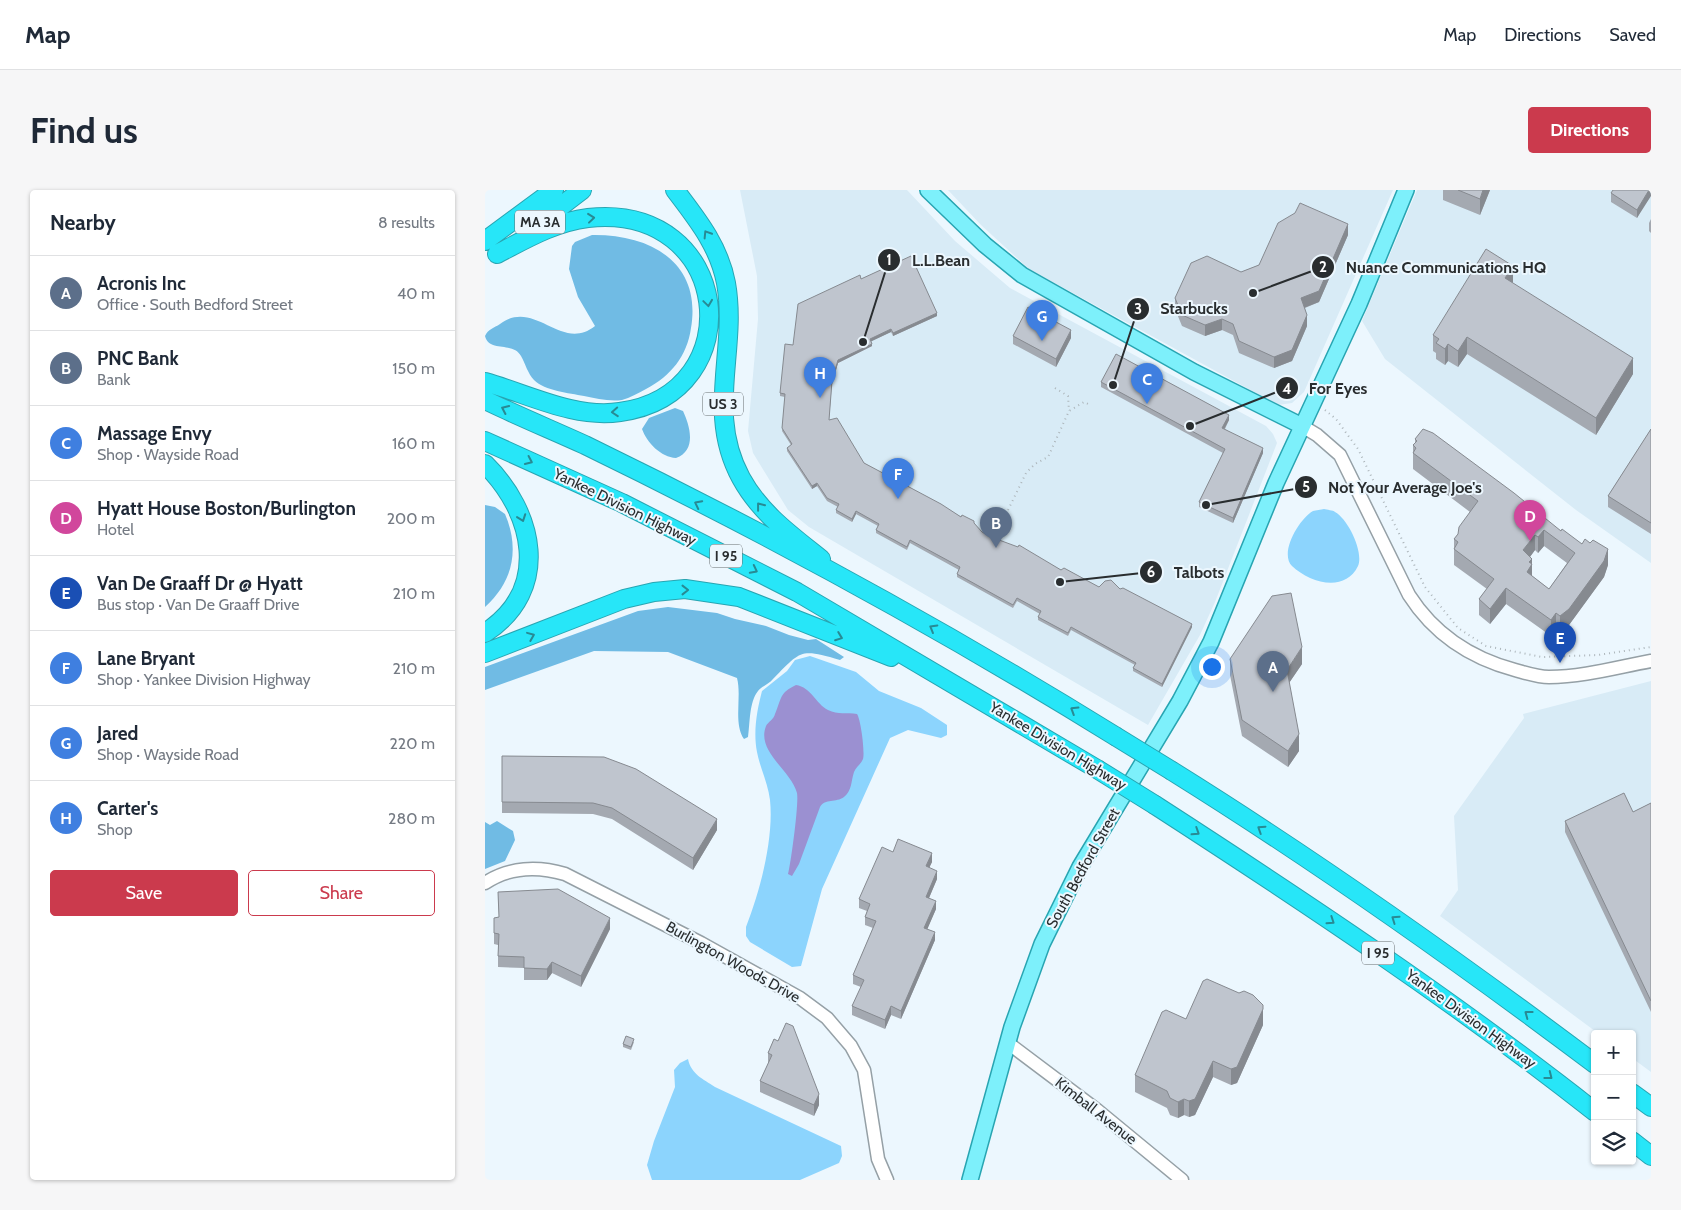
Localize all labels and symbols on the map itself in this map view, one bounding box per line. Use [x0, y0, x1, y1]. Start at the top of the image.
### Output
road number: MA 3A [515, 211, 565, 234]
one-way arrow [587, 213, 595, 224]
one-way arrow [704, 230, 713, 239]
callout: L.L.Bean [877, 245, 980, 276]
text: 1 [886, 251, 892, 269]
text: L.L.Bean [912, 251, 970, 270]
callout: Nuance Communications HQ [1311, 251, 1556, 282]
text: 2 [1319, 258, 1327, 276]
text: Nuance Communications HQ [1346, 258, 1546, 277]
callout: Starbucks [1125, 293, 1238, 324]
one-way arrow [703, 298, 713, 307]
text: Starbucks [1160, 299, 1228, 318]
pin: G [1026, 300, 1058, 341]
text: 3 [1134, 300, 1142, 318]
pin: H [804, 357, 836, 398]
pin: C [1131, 363, 1163, 404]
callout: For Eyes [1274, 373, 1378, 404]
text: For Eyes [1309, 379, 1367, 398]
text: 4 [1282, 380, 1292, 398]
road number: US 3 [703, 392, 743, 415]
one-way arrow [501, 405, 510, 416]
one-way arrow [610, 407, 618, 418]
one-way arrow [524, 455, 533, 465]
pin: F [882, 458, 914, 499]
street label: Yankee Division Highway [550, 464, 700, 550]
callout: Not Your Average Joe's [1293, 471, 1492, 502]
text: 5 [1302, 478, 1310, 496]
text: Not Your Average Joe's [1328, 478, 1482, 497]
one-way arrow [695, 500, 704, 510]
pin: D [1514, 500, 1546, 541]
one-way arrow [758, 503, 766, 512]
pin: B [980, 507, 1012, 548]
one-way arrow [516, 513, 526, 522]
road number: I 95 [710, 544, 742, 568]
callout: Talbots [1139, 556, 1234, 587]
text: 6 [1147, 563, 1155, 581]
text: Talbots [1174, 563, 1225, 582]
one-way arrow [749, 564, 758, 574]
one-way arrow [682, 585, 689, 595]
pin: E [1544, 622, 1576, 663]
one-way arrow [930, 625, 939, 635]
one-way arrow [834, 631, 843, 642]
one-way arrow [526, 632, 534, 642]
pin: A [1257, 651, 1289, 692]
your location [1199, 654, 1225, 680]
street label: Yankee Division Highway [985, 697, 1130, 794]
one-way arrow [1070, 707, 1079, 717]
street label: South Bedford Street [1043, 805, 1123, 931]
one-way arrow [1190, 825, 1199, 835]
one-way arrow [1257, 826, 1266, 835]
one-way arrow [1325, 915, 1335, 924]
one-way arrow [1392, 916, 1401, 925]
street label: Burlington Woods Drive [663, 918, 804, 1007]
road number: I 95 [1362, 941, 1394, 964]
street label: Yankee Division Highway [1402, 965, 1540, 1073]
one-way arrow [1524, 1011, 1534, 1020]
one-way arrow [1543, 1070, 1553, 1079]
street label: Kimball Avenue [1052, 1074, 1141, 1149]

